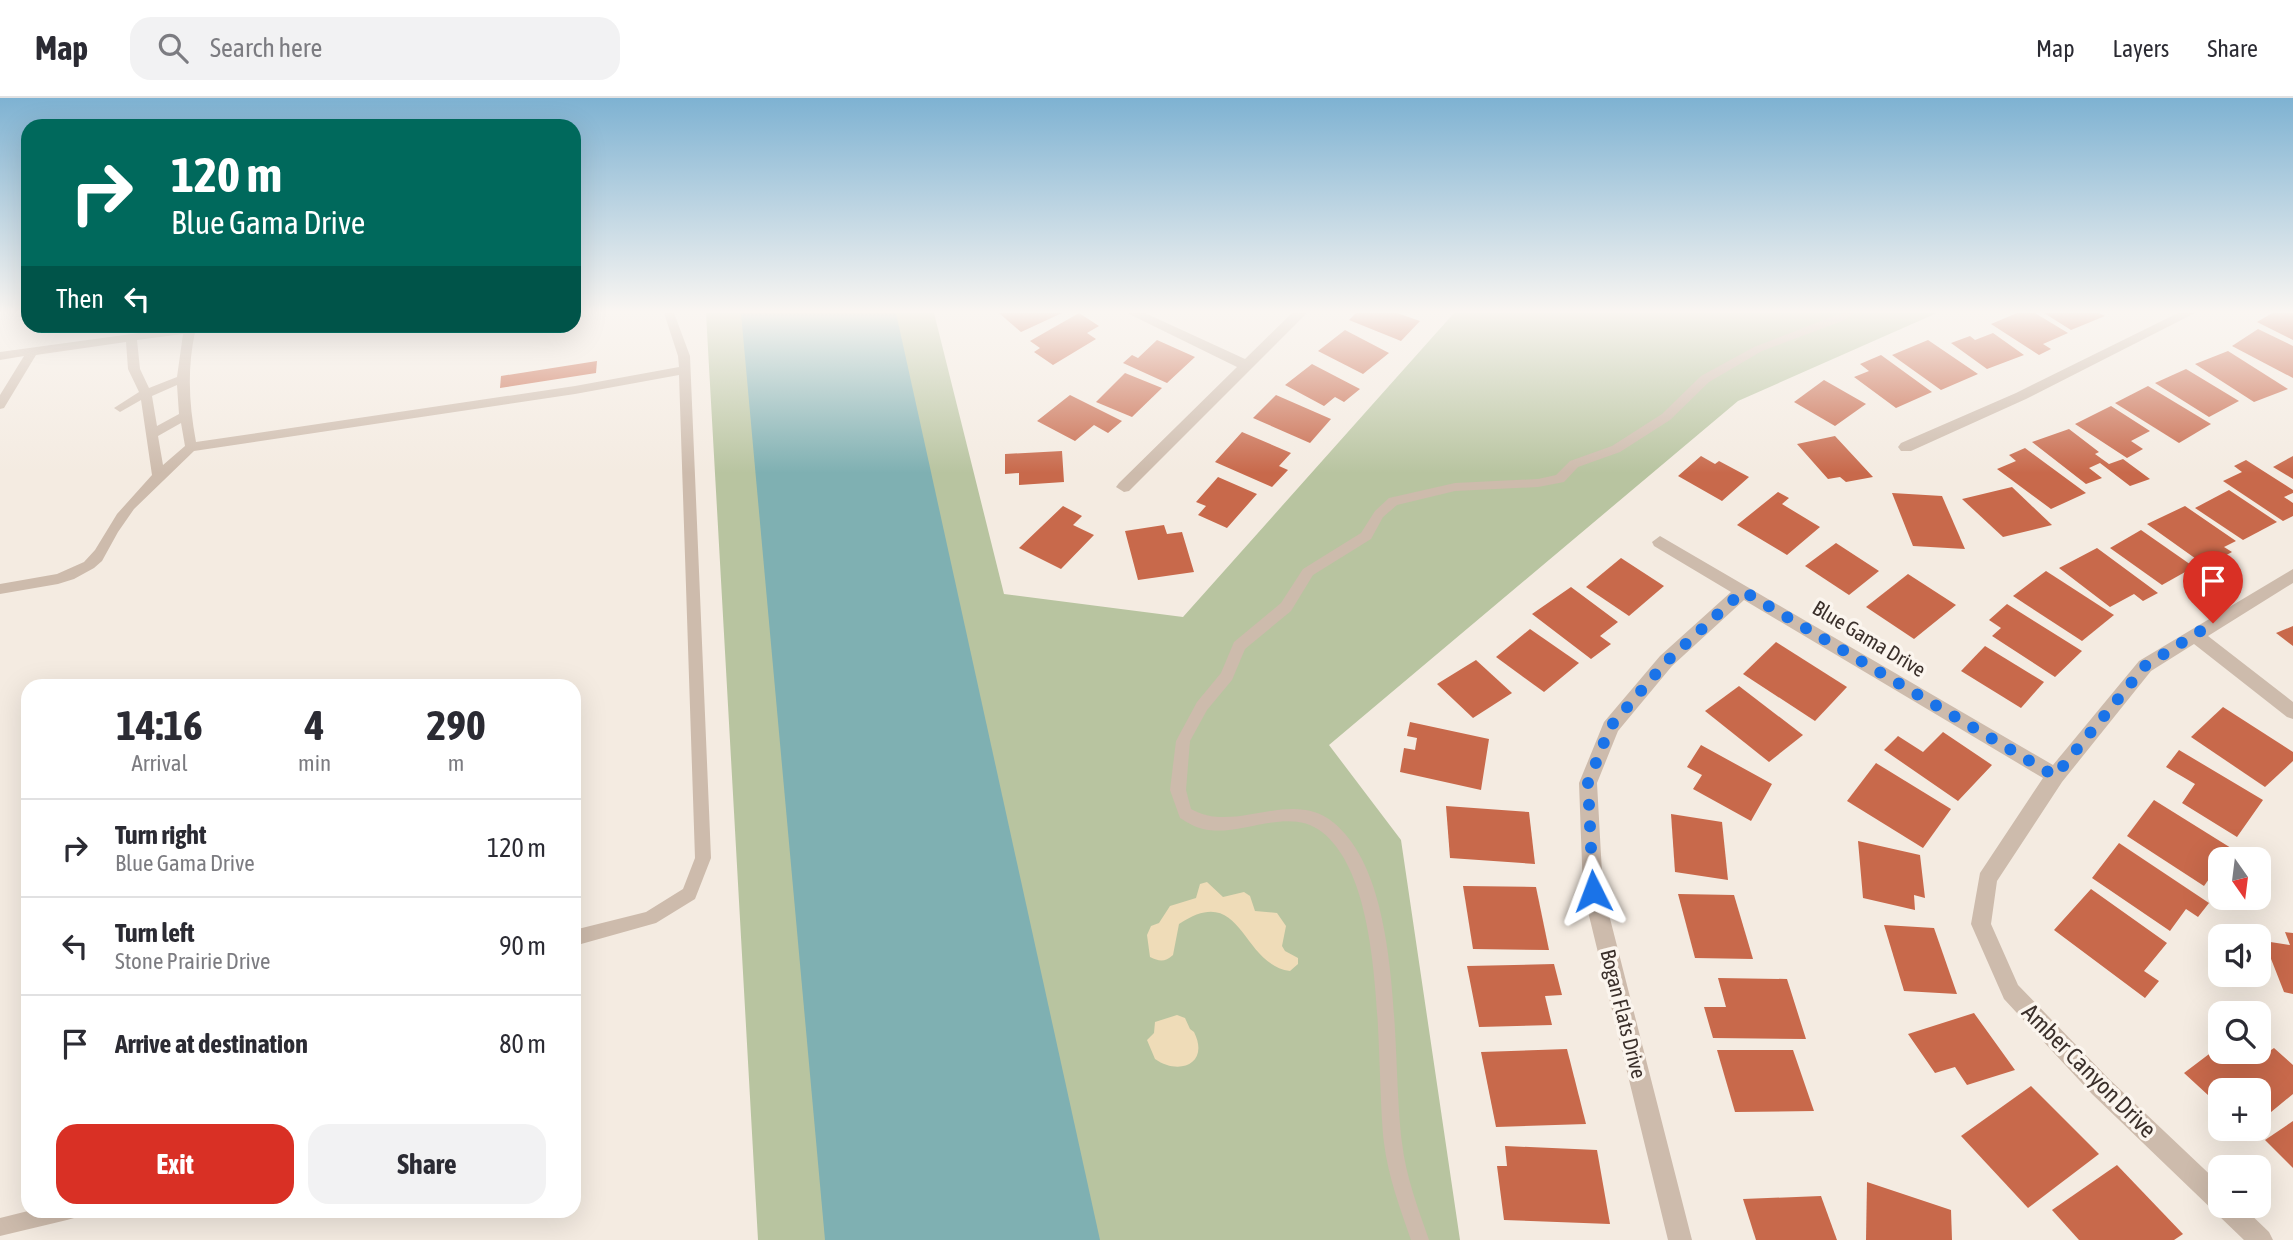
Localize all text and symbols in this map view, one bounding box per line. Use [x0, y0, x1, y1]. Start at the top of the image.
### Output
search box [130, 17, 620, 80]
text: Map [35, 29, 88, 67]
icon: search [154, 29, 192, 67]
text: Search here [210, 33, 322, 63]
text: Map [2036, 35, 2075, 62]
text: Layers [2113, 35, 2169, 62]
text: Share [2207, 35, 2258, 62]
text: 120 m [171, 146, 282, 202]
icon: right [56, 147, 147, 238]
text: Blue Gama Drive [171, 204, 365, 241]
icon: left [118, 280, 156, 318]
text: Then [56, 284, 104, 314]
pin [2183, 551, 2243, 623]
icon: arrive [2194, 562, 2232, 600]
street label: Blue Gama Drive [1809, 595, 1930, 681]
text: 14:16 [116, 701, 203, 749]
text: 4 [305, 701, 324, 749]
text: 290 [426, 701, 486, 749]
text: Arrival [131, 750, 188, 776]
text: min [298, 750, 331, 776]
text: m [448, 750, 464, 776]
text: Turn right [115, 820, 206, 850]
icon: right [56, 829, 94, 867]
text: 120 m [487, 833, 546, 863]
north arrow [2208, 847, 2272, 910]
map controls [2208, 847, 2271, 1218]
text: Blue Gama Drive [115, 850, 255, 876]
position arrow [1556, 854, 1630, 928]
text: Turn left [115, 918, 195, 948]
button: sound [2208, 924, 2271, 987]
icon: left [56, 927, 94, 965]
text: 90 m [499, 931, 546, 961]
street label: Bogan Flats Drive [1596, 947, 1652, 1081]
text: Stone Prairie Drive [115, 948, 271, 974]
street label: Amber Canyon Drive [2017, 998, 2162, 1143]
button: search [2208, 1001, 2271, 1064]
icon: arrive [56, 1025, 94, 1063]
text: Arrive at destination [115, 1029, 308, 1059]
text: 80 m [499, 1029, 546, 1059]
button: + [2208, 1078, 2271, 1141]
button: Exit [56, 1124, 294, 1204]
button: Share [308, 1124, 546, 1204]
button: − [2208, 1155, 2271, 1218]

